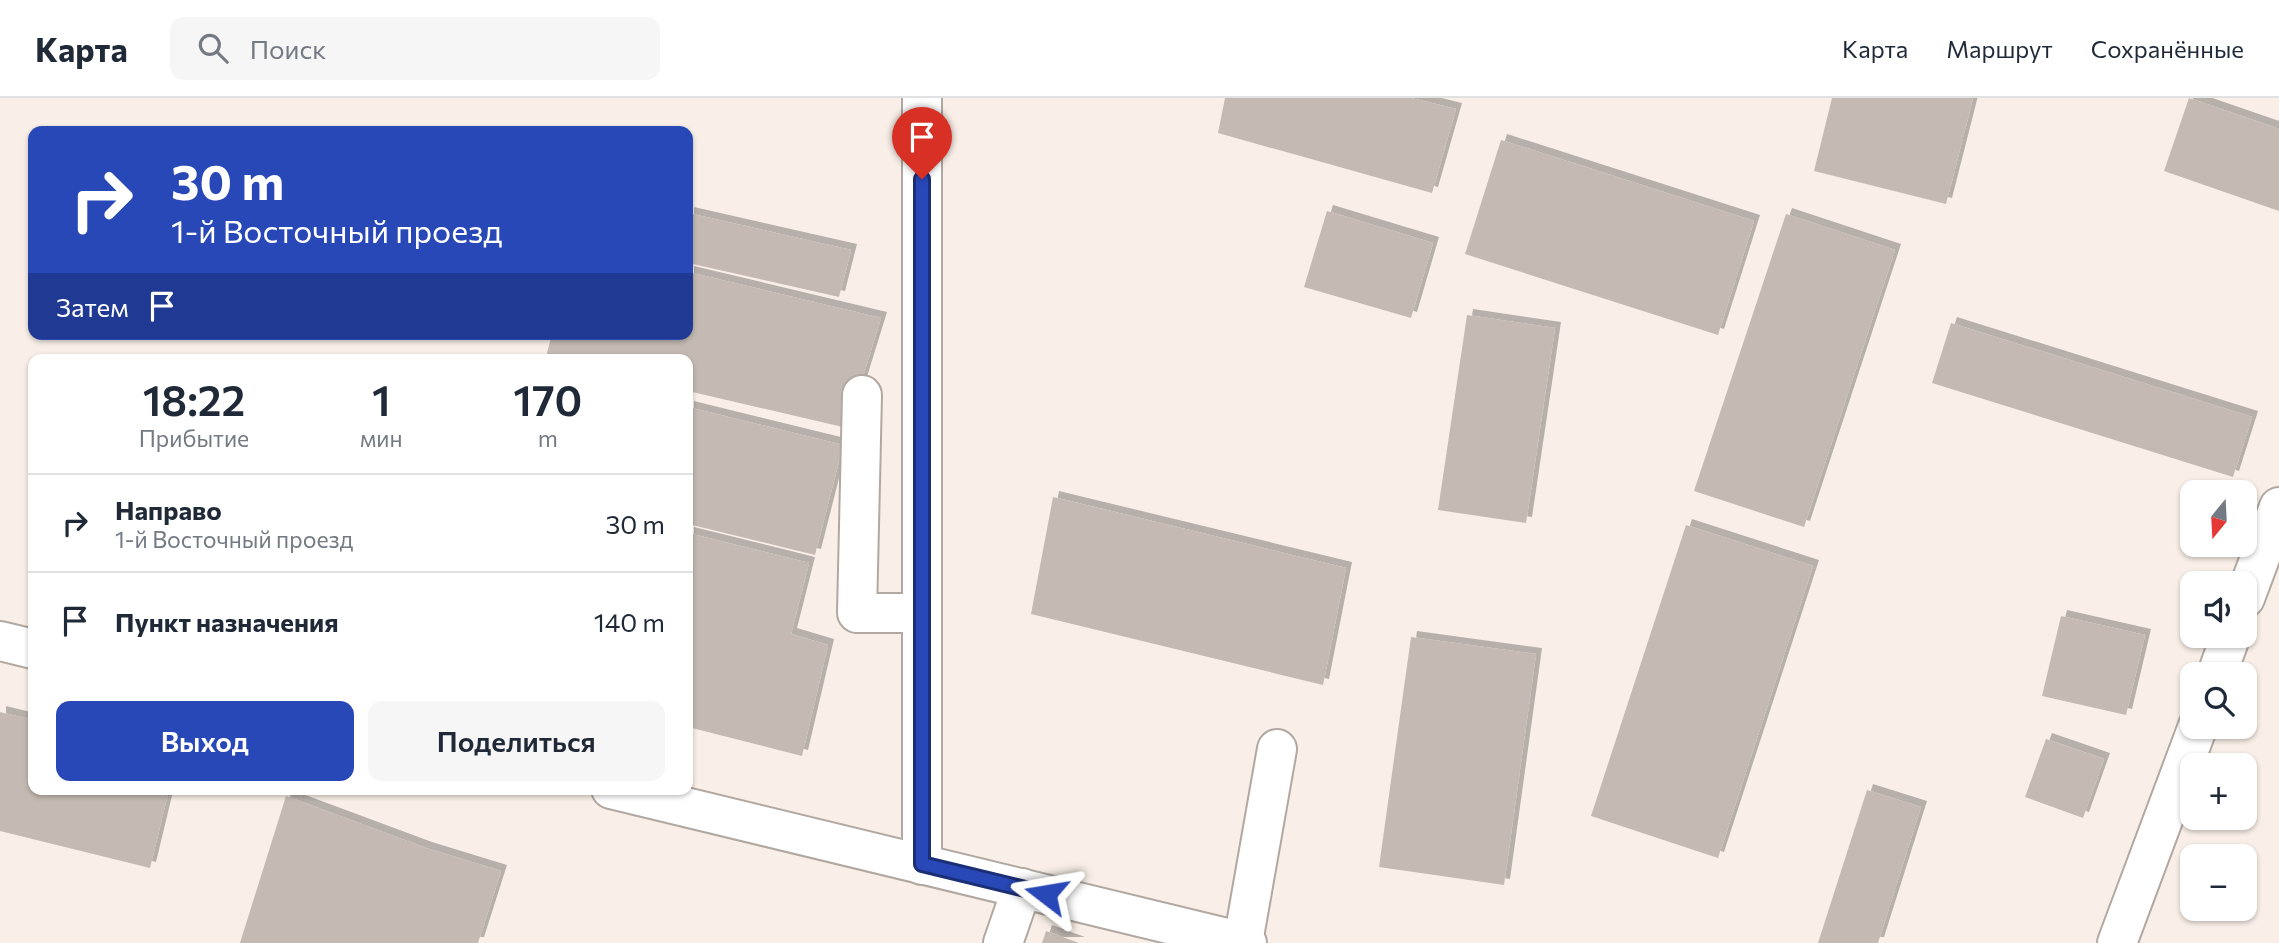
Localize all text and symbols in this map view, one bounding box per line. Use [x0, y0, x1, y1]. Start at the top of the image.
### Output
search box [170, 17, 660, 80]
text: Карта [35, 28, 128, 69]
icon: search [194, 29, 232, 67]
text: Поиск [250, 33, 326, 64]
text: Карта [1842, 34, 1908, 63]
text: Маршрут [1946, 34, 2053, 63]
text: Сохранённые [2091, 34, 2244, 63]
pin [892, 107, 952, 179]
icon: arrive [903, 118, 941, 156]
text: 30 m [171, 150, 284, 210]
icon: right [56, 154, 147, 245]
text: 1-й Восточный проезд [171, 210, 502, 250]
icon: arrive [143, 287, 181, 325]
text: Затем [56, 291, 129, 322]
text: 18:22 [143, 373, 245, 425]
text: 1 [372, 373, 391, 425]
text: 170 [513, 373, 582, 425]
text: Прибытие [139, 424, 249, 452]
text: мин [360, 424, 403, 452]
text: m [538, 424, 558, 452]
north arrow [2180, 480, 2258, 556]
map controls [2180, 480, 2257, 921]
text: Направо [115, 494, 222, 525]
icon: right [56, 504, 94, 542]
text: 30 m [606, 508, 665, 539]
text: 1-й Восточный проезд [115, 525, 353, 553]
button: sound [2180, 571, 2257, 648]
icon: arrive [56, 602, 94, 640]
text: Пункт назначения [115, 606, 339, 637]
text: 140 m [594, 606, 665, 637]
button: search [2180, 662, 2257, 739]
button: Выход [56, 701, 354, 781]
button: Поделиться [368, 701, 665, 781]
button: + [2180, 753, 2257, 830]
button: − [2180, 844, 2257, 921]
position arrow [1009, 857, 1083, 931]

